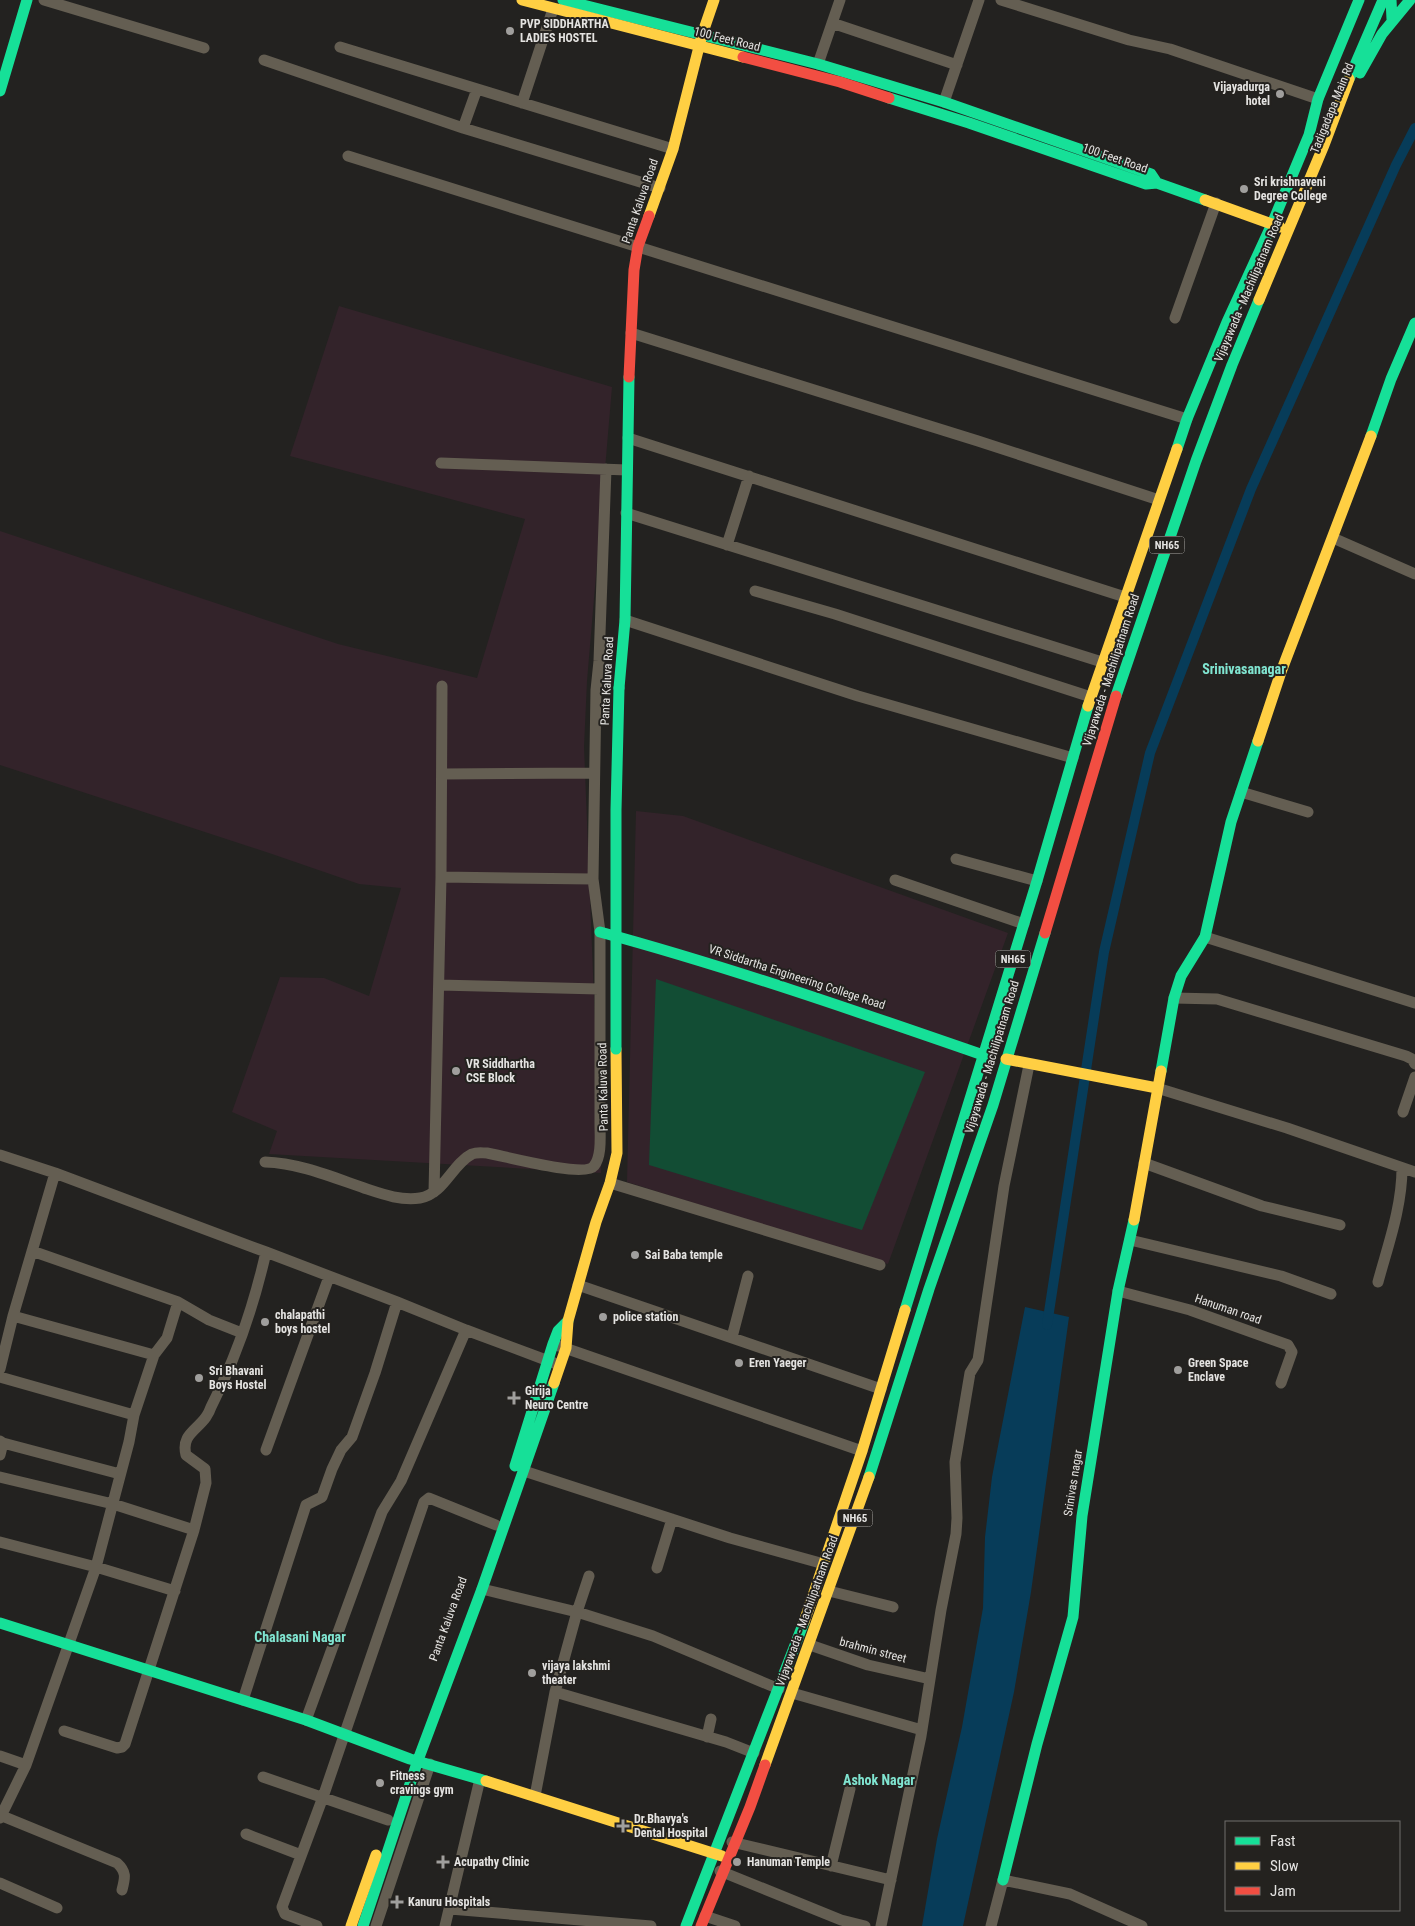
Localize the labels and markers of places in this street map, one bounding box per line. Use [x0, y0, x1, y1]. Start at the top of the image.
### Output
place label: PVP SIDDHARTHA LADIES HOSTEL [520, 17, 610, 45]
marker: PVP SIDDHARTHA LADIES HOSTEL [504, 25, 516, 37]
place label: Vijayadurga hotel [1213, 80, 1270, 108]
marker: Vijayadurga hotel [1274, 88, 1286, 100]
place label: Sri krishnaveni Degree College [1254, 175, 1327, 203]
marker: Sri krishnaveni Degree College [1238, 183, 1250, 195]
place label: VR Siddhartha CSE Block [466, 1057, 535, 1085]
marker: VR Siddhartha CSE Block [450, 1065, 462, 1077]
place label: Sai Baba temple [645, 1248, 723, 1262]
marker: Sai Baba temple [629, 1249, 641, 1261]
place label: chalapathi boys hostel [275, 1308, 330, 1336]
place label: police station [613, 1310, 678, 1324]
marker: police station [597, 1311, 609, 1323]
marker: chalapathi boys hostel [259, 1316, 271, 1328]
place label: Eren Yaeger [749, 1356, 806, 1370]
place label: Green Space Enclave [1188, 1356, 1249, 1384]
marker: Eren Yaeger [733, 1357, 745, 1369]
place label: Sri Bhavani Boys Hostel [209, 1364, 266, 1392]
marker: Green Space Enclave [1172, 1364, 1184, 1376]
marker: Sri Bhavani Boys Hostel [193, 1372, 205, 1384]
place label: Girija Neuro Centre [525, 1384, 589, 1412]
marker: Girija Neuro Centre [507, 1391, 521, 1405]
place label: vijaya lakshmi theater [542, 1659, 610, 1687]
marker: vijaya lakshmi theater [526, 1667, 538, 1679]
place label: Fitness cravings gym [390, 1769, 454, 1797]
marker: Fitness cravings gym [374, 1777, 386, 1789]
place label: Dr.Bhavya's Dental Hospital [634, 1812, 708, 1840]
marker: Dr.Bhavya's Dental Hospital [616, 1819, 630, 1833]
marker: Acupathy Clinic [436, 1855, 450, 1869]
place label: Acupathy Clinic [454, 1855, 530, 1869]
place label: Hanuman Temple [747, 1855, 830, 1869]
marker: Hanuman Temple [731, 1856, 743, 1868]
marker: Kanuru Hospitals [390, 1895, 404, 1909]
place label: Kanuru Hospitals [408, 1895, 491, 1909]

